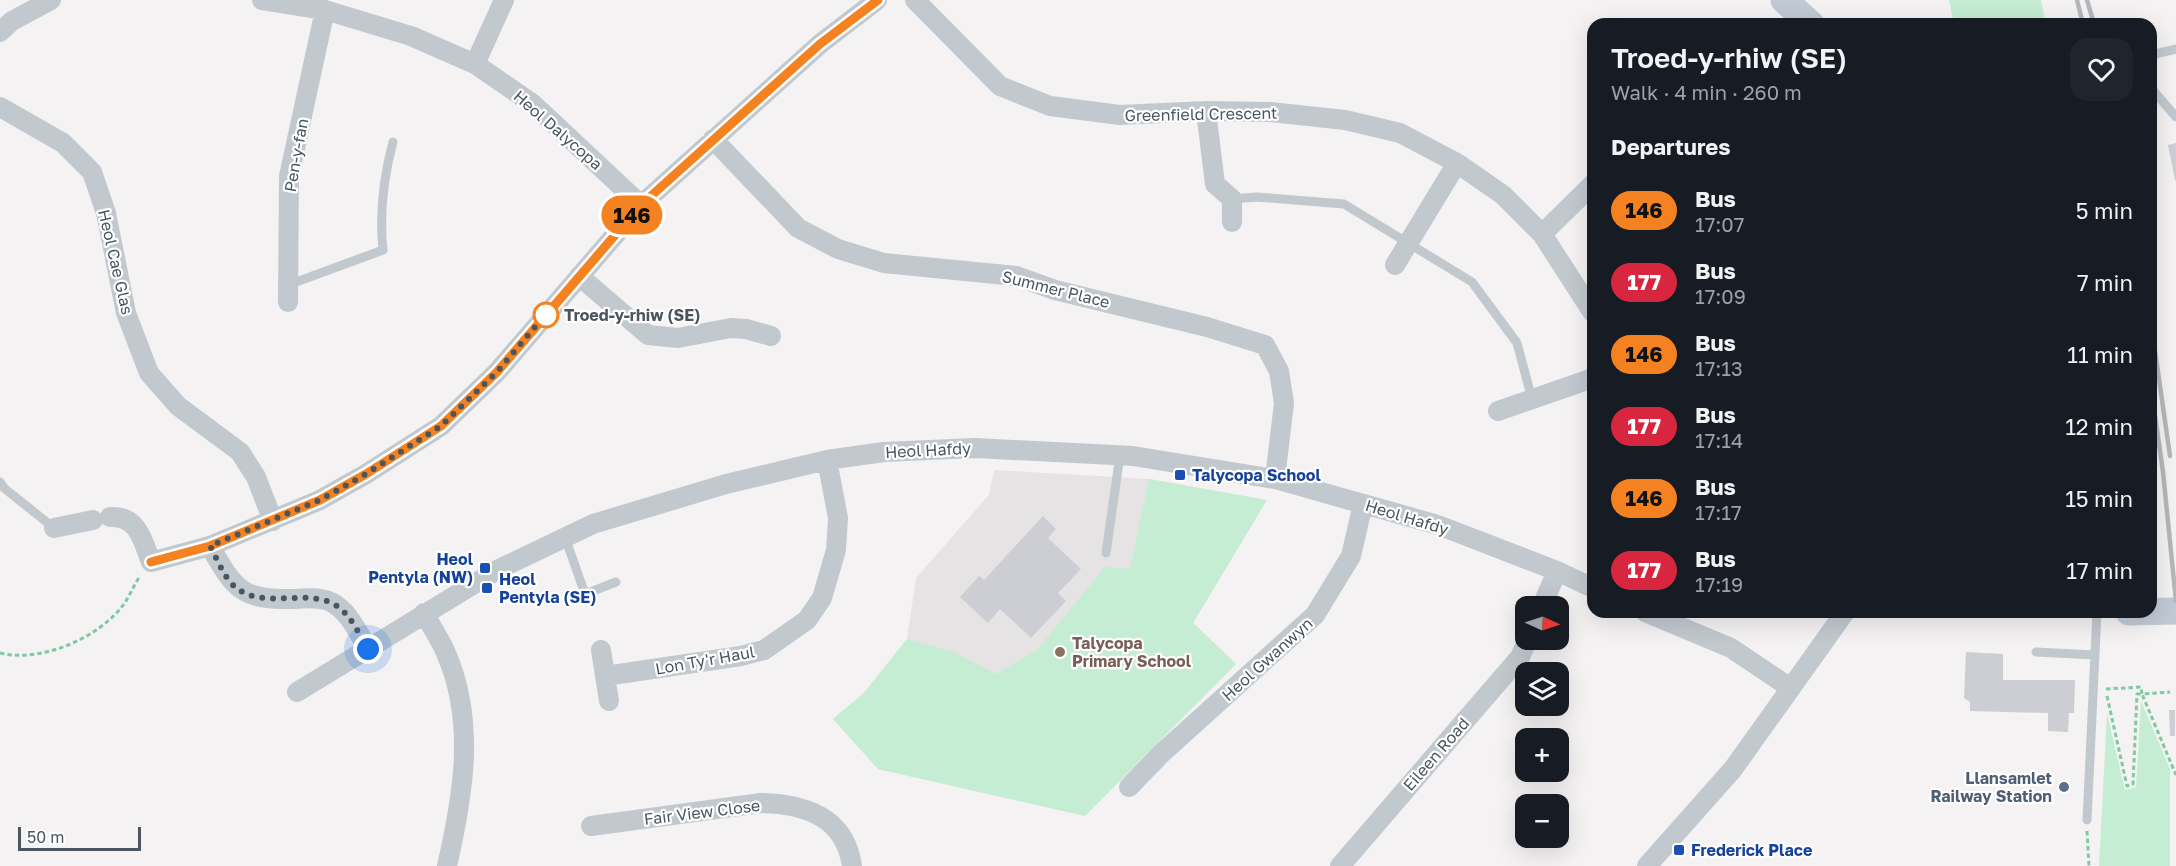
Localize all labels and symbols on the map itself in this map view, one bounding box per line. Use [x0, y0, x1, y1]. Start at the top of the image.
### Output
street label: Heol Dalycopa [510, 86, 606, 174]
street label: Greenfield Crescent [1124, 103, 1278, 125]
street label: Pen-y-fan [280, 117, 312, 193]
line badge: 146 [598, 196, 666, 234]
street label: Heol Cae Glas [94, 207, 138, 317]
street label: Summer Place [1000, 266, 1112, 312]
marker: Troed-y-rhiw (SE) [533, 302, 559, 328]
place label: Troed-y-rhiw (SE) [564, 305, 700, 325]
street label: Heol Hafdy [885, 438, 971, 462]
place label: Talycopa School [1192, 465, 1321, 485]
marker: Talycopa School [1173, 468, 1187, 482]
street label: Heol Hafdy [1363, 495, 1451, 539]
place label: Heol Pentyla (NW) [368, 549, 474, 587]
marker: Heol Pentyla (NW) [478, 561, 492, 575]
place label: Heol Pentyla (SE) [499, 569, 596, 607]
marker: Heol Pentyla (SE) [480, 581, 494, 595]
north arrow [1515, 596, 1569, 650]
street label: Heol Gwanwyn [1218, 613, 1316, 705]
place label: Talycopa Primary School [1072, 633, 1192, 671]
your location [353, 634, 383, 664]
street label: Lon Ty'r Haul [654, 641, 756, 679]
marker: Talycopa Primary School [1053, 645, 1067, 659]
street label: Eileen Road [1399, 713, 1473, 795]
place label: Llansamlet Railway Station [1930, 768, 2052, 806]
marker: Llansamlet Railway Station [2057, 780, 2071, 794]
street label: Fair View Close [643, 795, 761, 829]
scale bar [18, 824, 141, 852]
place label: Frederick Place [1691, 840, 1812, 860]
marker: Frederick Place [1672, 843, 1686, 857]

